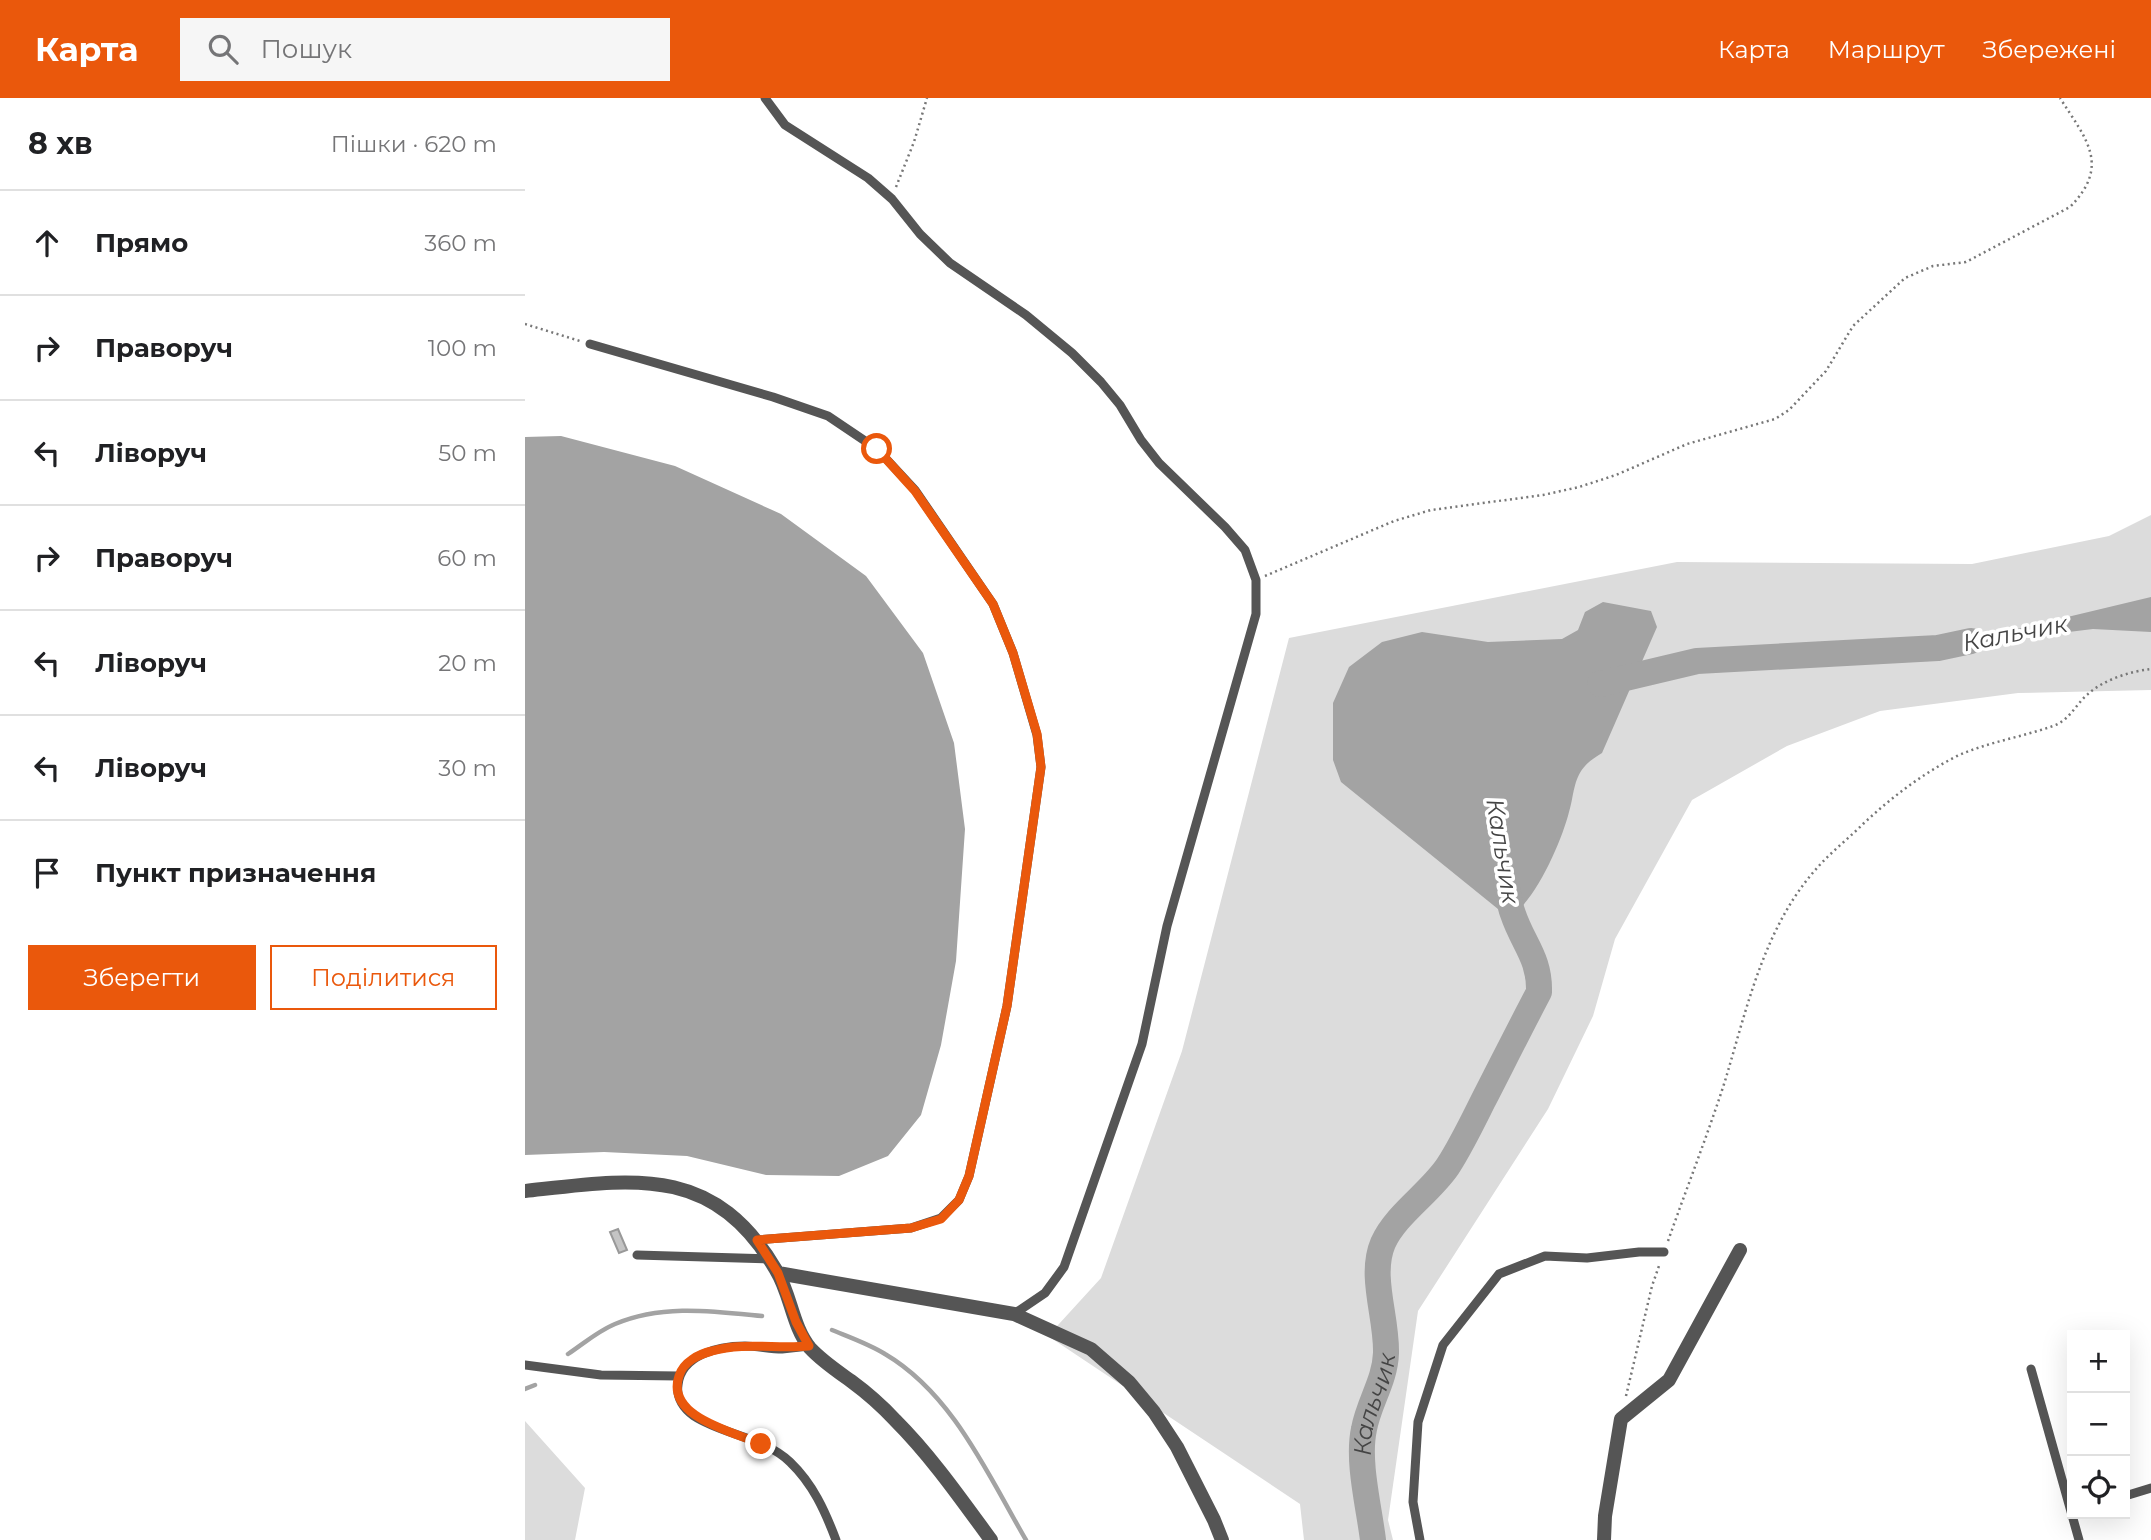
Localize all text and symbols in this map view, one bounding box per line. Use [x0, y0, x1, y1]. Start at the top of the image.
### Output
search box [180, 18, 670, 81]
text: Карта [35, 29, 138, 69]
icon: search [204, 30, 242, 68]
text: Пошук [260, 33, 352, 65]
text: Карта [1718, 35, 1790, 64]
text: Маршрут [1828, 35, 1945, 64]
text: Збережені [1983, 35, 2116, 64]
text: 8 хв [28, 125, 93, 162]
text: Пішки · 620 m [331, 130, 497, 158]
icon: ahead [28, 224, 66, 262]
text: Прямо [95, 227, 188, 259]
text: 360 m [424, 229, 497, 257]
icon: right [28, 329, 66, 367]
text: Праворуч [95, 332, 233, 364]
text: 100 m [428, 334, 497, 362]
route start [861, 433, 892, 464]
icon: left [28, 434, 66, 472]
text: Ліворуч [95, 437, 207, 469]
text: 50 m [438, 439, 497, 467]
icon: right [28, 539, 66, 577]
text: Праворуч [95, 542, 233, 574]
text: 60 m [437, 544, 497, 572]
water label: Кальчик [1960, 608, 2071, 657]
icon: left [28, 644, 66, 682]
text: Ліворуч [95, 647, 207, 679]
text: 20 m [438, 649, 497, 677]
icon: left [28, 749, 66, 787]
text: Ліворуч [95, 752, 207, 784]
text: 30 m [438, 754, 497, 782]
water label: Кальчик [1480, 796, 1526, 907]
icon: arrive [28, 854, 66, 892]
text: Пункт призначення [95, 857, 376, 889]
button: Зберегти [28, 945, 256, 1010]
button: Поділитися [270, 945, 497, 1010]
map controls [2067, 1330, 2130, 1519]
button: + [2067, 1330, 2130, 1393]
water label: Кальчик [1347, 1350, 1401, 1456]
button: − [2067, 1393, 2130, 1456]
route end [745, 1428, 776, 1459]
button: locate [2067, 1456, 2130, 1519]

